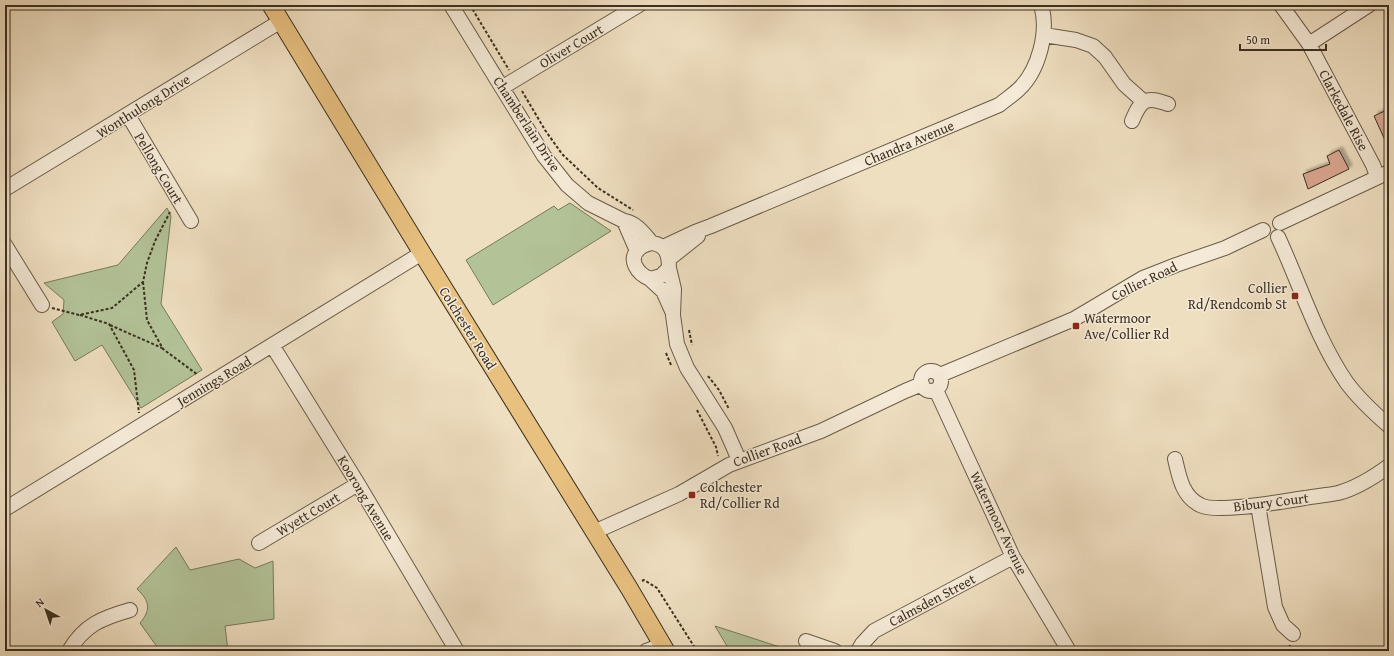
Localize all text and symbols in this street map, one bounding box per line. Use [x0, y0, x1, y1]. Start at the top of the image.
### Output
street label: Oliver Court [535, 19, 607, 73]
scale bar [1240, 26, 1326, 52]
text: 50 m [1246, 31, 1270, 48]
street label: Clarkedale Rise [1314, 66, 1374, 154]
street label: Wonthulong Drive [92, 69, 194, 143]
street label: Chamberlain Drive [489, 72, 566, 176]
street label: Chandra Avenue [861, 115, 957, 171]
street label: Pellong Court [130, 129, 188, 208]
street label: Collier Road [1108, 256, 1181, 306]
place label: Collier Rd/Rendcomb St [1188, 278, 1287, 314]
street label: Colchester Road [435, 283, 502, 374]
marker: Collier Rd/Rendcomb St [1290, 291, 1300, 301]
place label: Watermoor Ave/Collier Rd [1084, 308, 1170, 344]
marker: Watermoor Ave/Collier Rd [1071, 321, 1081, 331]
street label: Jennings Road [171, 351, 255, 412]
street label: Collier Road [730, 428, 804, 472]
street label: Koorong Avenue [333, 452, 400, 545]
street label: Watermoor Avenue [965, 468, 1033, 578]
place label: Colchester Rd/Collier Rd [700, 477, 780, 513]
street label: Wyett Court [272, 487, 344, 541]
street label: Bibury Court [1232, 487, 1310, 517]
marker: Colchester Rd/Collier Rd [687, 490, 697, 500]
street label: Calmsden Street [885, 569, 979, 631]
north arrow [26, 590, 66, 630]
text: N [32, 593, 48, 611]

